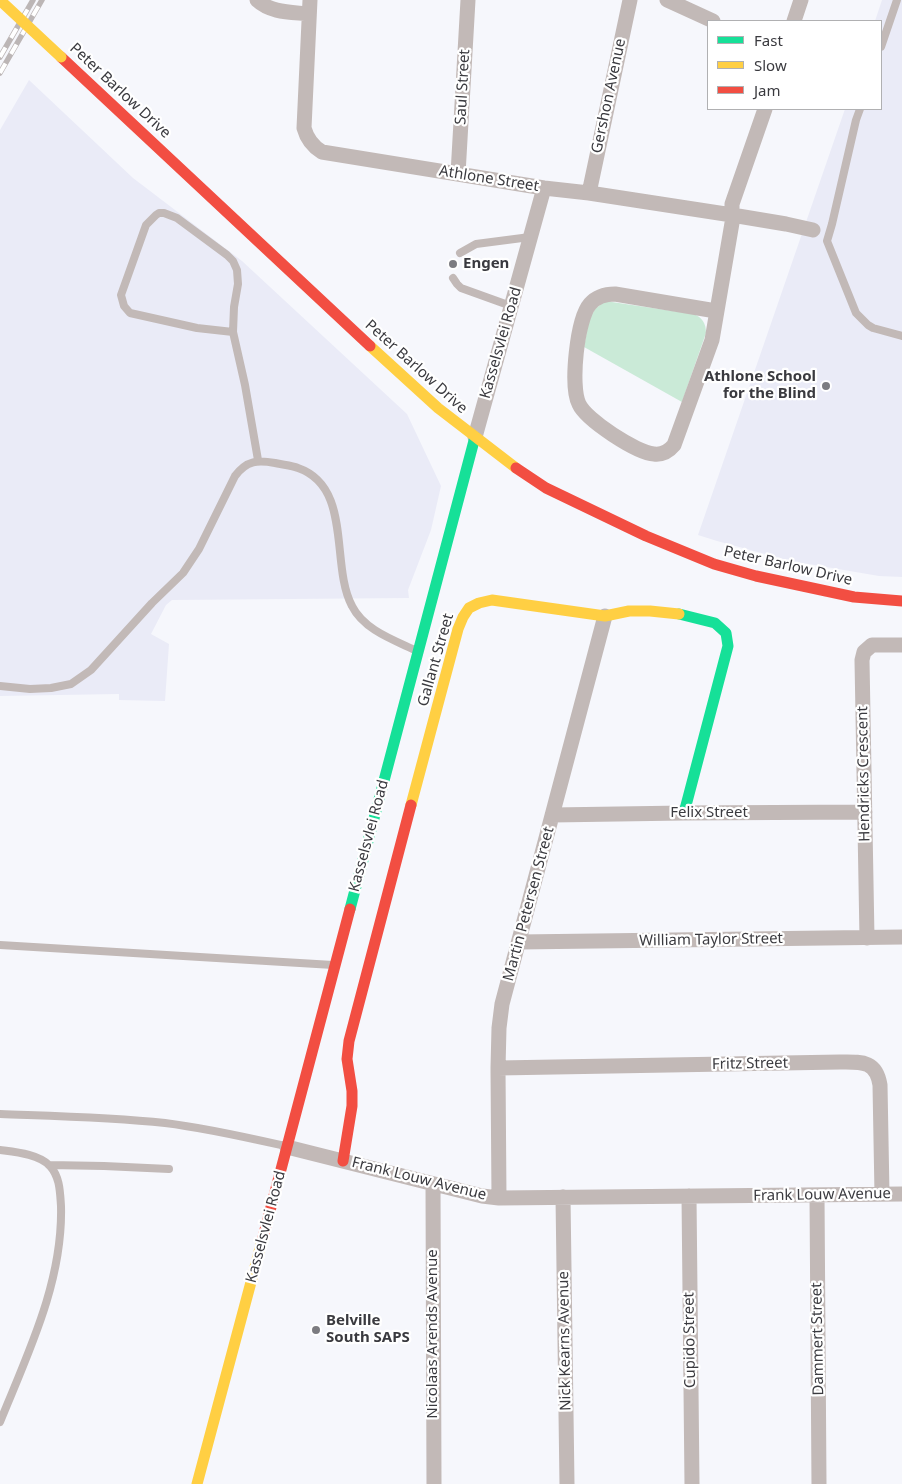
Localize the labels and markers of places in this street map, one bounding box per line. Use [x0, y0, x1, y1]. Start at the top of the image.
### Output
place label: Engen [463, 255, 509, 273]
marker: Engen [447, 258, 459, 270]
place label: Athlone School for the Blind [704, 368, 816, 403]
marker: Athlone School for the Blind [820, 380, 832, 392]
place label: Belville South SAPS [326, 1312, 410, 1347]
marker: Belville South SAPS [310, 1324, 322, 1336]

